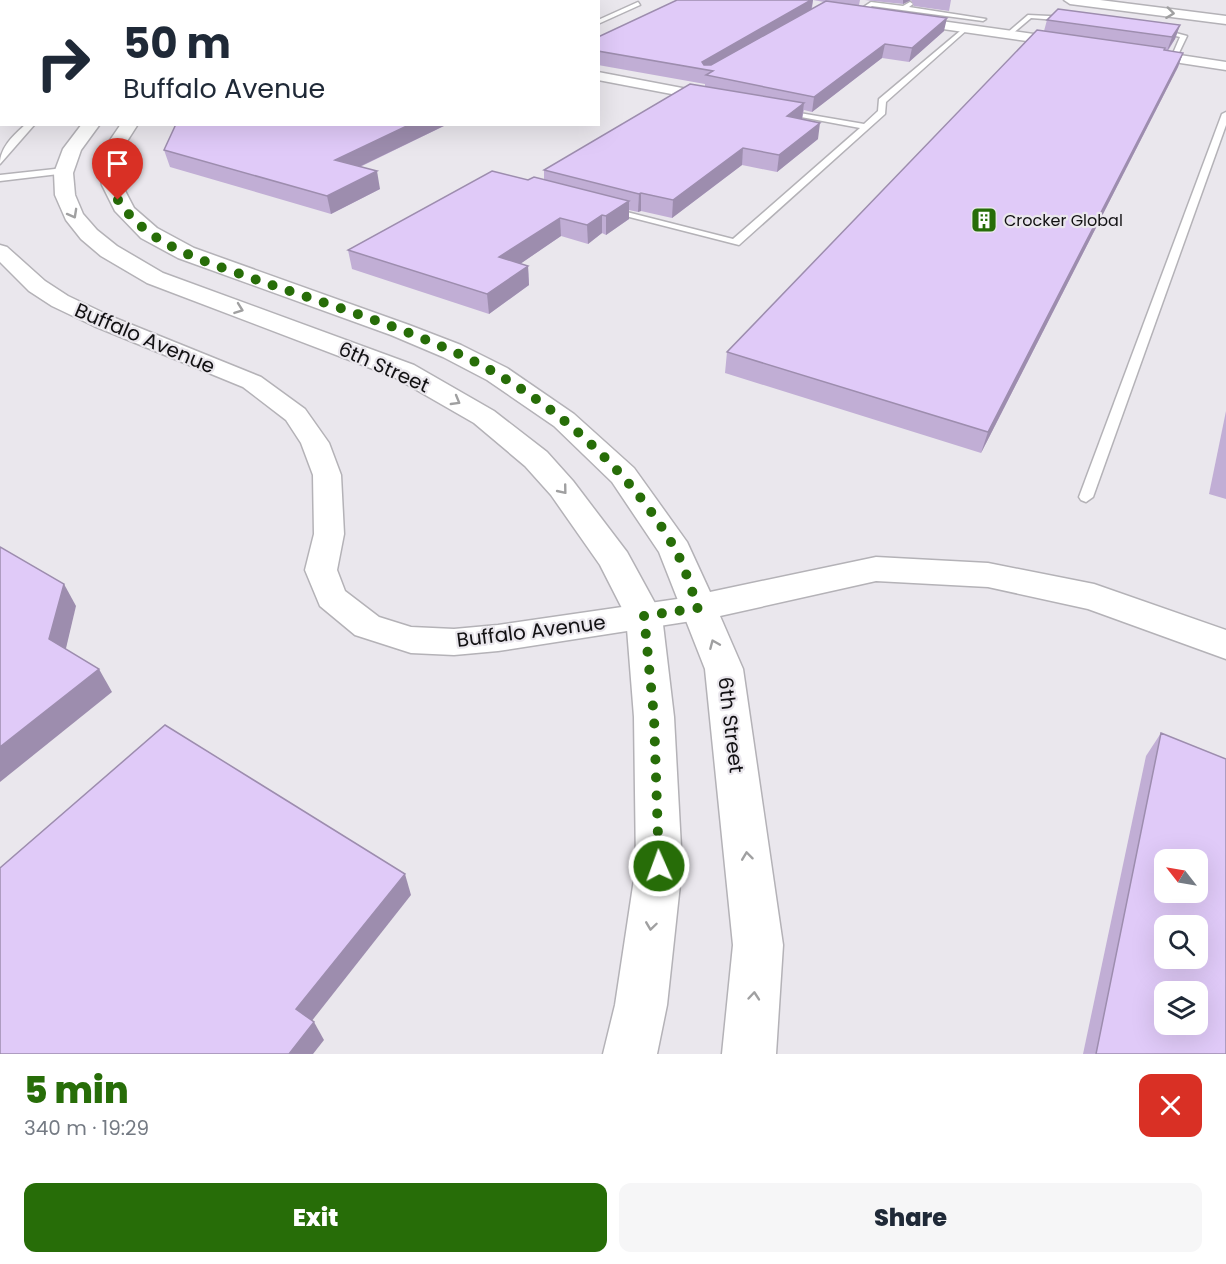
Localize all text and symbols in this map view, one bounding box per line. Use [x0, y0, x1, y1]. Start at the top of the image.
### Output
one-way arrow [1166, 6, 1175, 19]
text: 50 m [123, 14, 231, 73]
icon: right [24, 24, 102, 102]
text: Buffalo Avenue [123, 70, 325, 107]
pin [92, 138, 143, 200]
icon: arrive [101, 147, 134, 180]
building icon: Crocker Global [969, 205, 999, 235]
one-way arrow [66, 208, 77, 219]
place label: Crocker Global [1004, 209, 1123, 232]
street label: Buffalo Avenue [71, 296, 219, 380]
one-way arrow [233, 302, 244, 315]
street label: 6th Street [334, 335, 434, 399]
one-way arrow [450, 394, 461, 405]
one-way arrow [556, 484, 567, 495]
street label: Buffalo Avenue [455, 608, 607, 654]
one-way arrow [709, 639, 721, 650]
street label: 6th Street [711, 675, 751, 775]
position arrow [627, 834, 691, 898]
north arrow [1154, 849, 1208, 903]
map controls [1154, 849, 1208, 1035]
one-way arrow [741, 851, 754, 861]
button: search [1154, 915, 1208, 969]
one-way arrow [646, 921, 658, 930]
button: layers [1154, 981, 1208, 1035]
one-way arrow [747, 991, 760, 1000]
text: 5 min [24, 1065, 129, 1116]
button: close [1139, 1074, 1202, 1137]
text: 340 m · 19:29 [24, 1114, 149, 1142]
button: Exit [24, 1183, 607, 1252]
button: Share [619, 1183, 1202, 1252]

